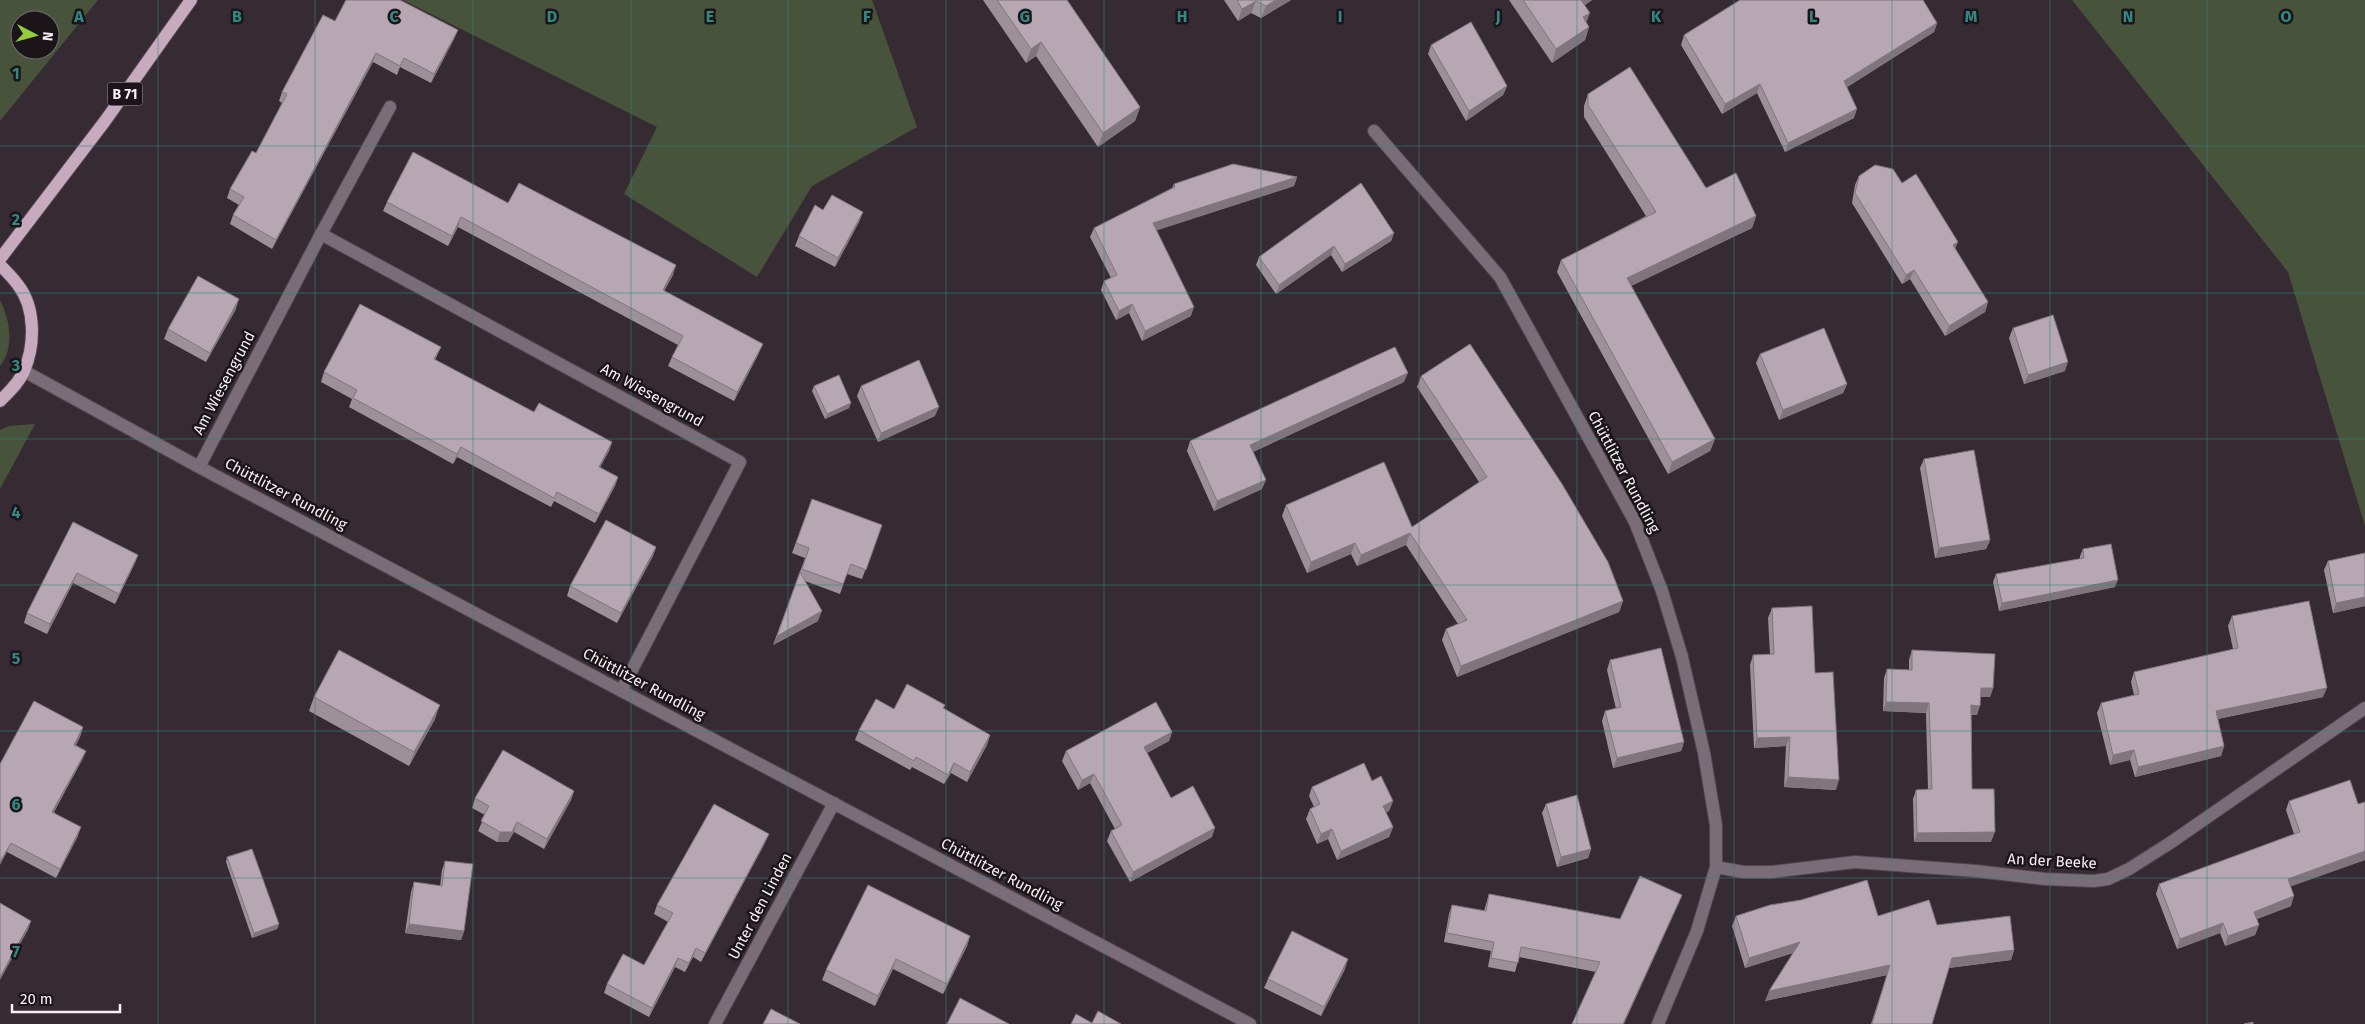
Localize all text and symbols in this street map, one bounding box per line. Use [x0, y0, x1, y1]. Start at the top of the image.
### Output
text: A [73, 7, 84, 26]
text: B [232, 7, 242, 26]
text: C [389, 7, 399, 26]
text: D [547, 7, 557, 26]
text: E [706, 7, 714, 26]
text: F [863, 7, 871, 26]
text: G [1020, 7, 1030, 26]
text: H [1177, 7, 1187, 26]
text: I [1338, 7, 1342, 26]
text: J [1494, 7, 1501, 26]
text: K [1651, 7, 1662, 26]
text: L [1809, 7, 1817, 26]
text: M [1965, 7, 1978, 26]
text: N [2123, 7, 2133, 26]
text: O [2280, 7, 2292, 26]
north arrow [10, 10, 60, 60]
text: N [38, 31, 56, 42]
text: 1 [12, 64, 20, 83]
road number: B 71 [108, 82, 142, 106]
text: 2 [12, 210, 20, 229]
street label: Am Wiesengrund [189, 328, 259, 438]
text: 3 [11, 356, 20, 375]
street label: Am Wiesengrund [598, 359, 706, 431]
street label: Chüttlitzer Rundling [1584, 408, 1664, 536]
street label: Chüttlitzer Rundling [222, 454, 350, 534]
text: 4 [11, 503, 21, 522]
street label: Chüttlitzer Rundling [580, 644, 708, 724]
text: 5 [12, 649, 21, 668]
text: 6 [11, 795, 21, 814]
street label: Chüttlitzer Rundling [938, 834, 1066, 914]
street label: Unter den Linden [724, 850, 796, 962]
street label: An der Beeke [2007, 850, 2097, 872]
text: 7 [12, 942, 20, 961]
scale bar [12, 982, 120, 1014]
text: 20 m [20, 990, 53, 1008]

